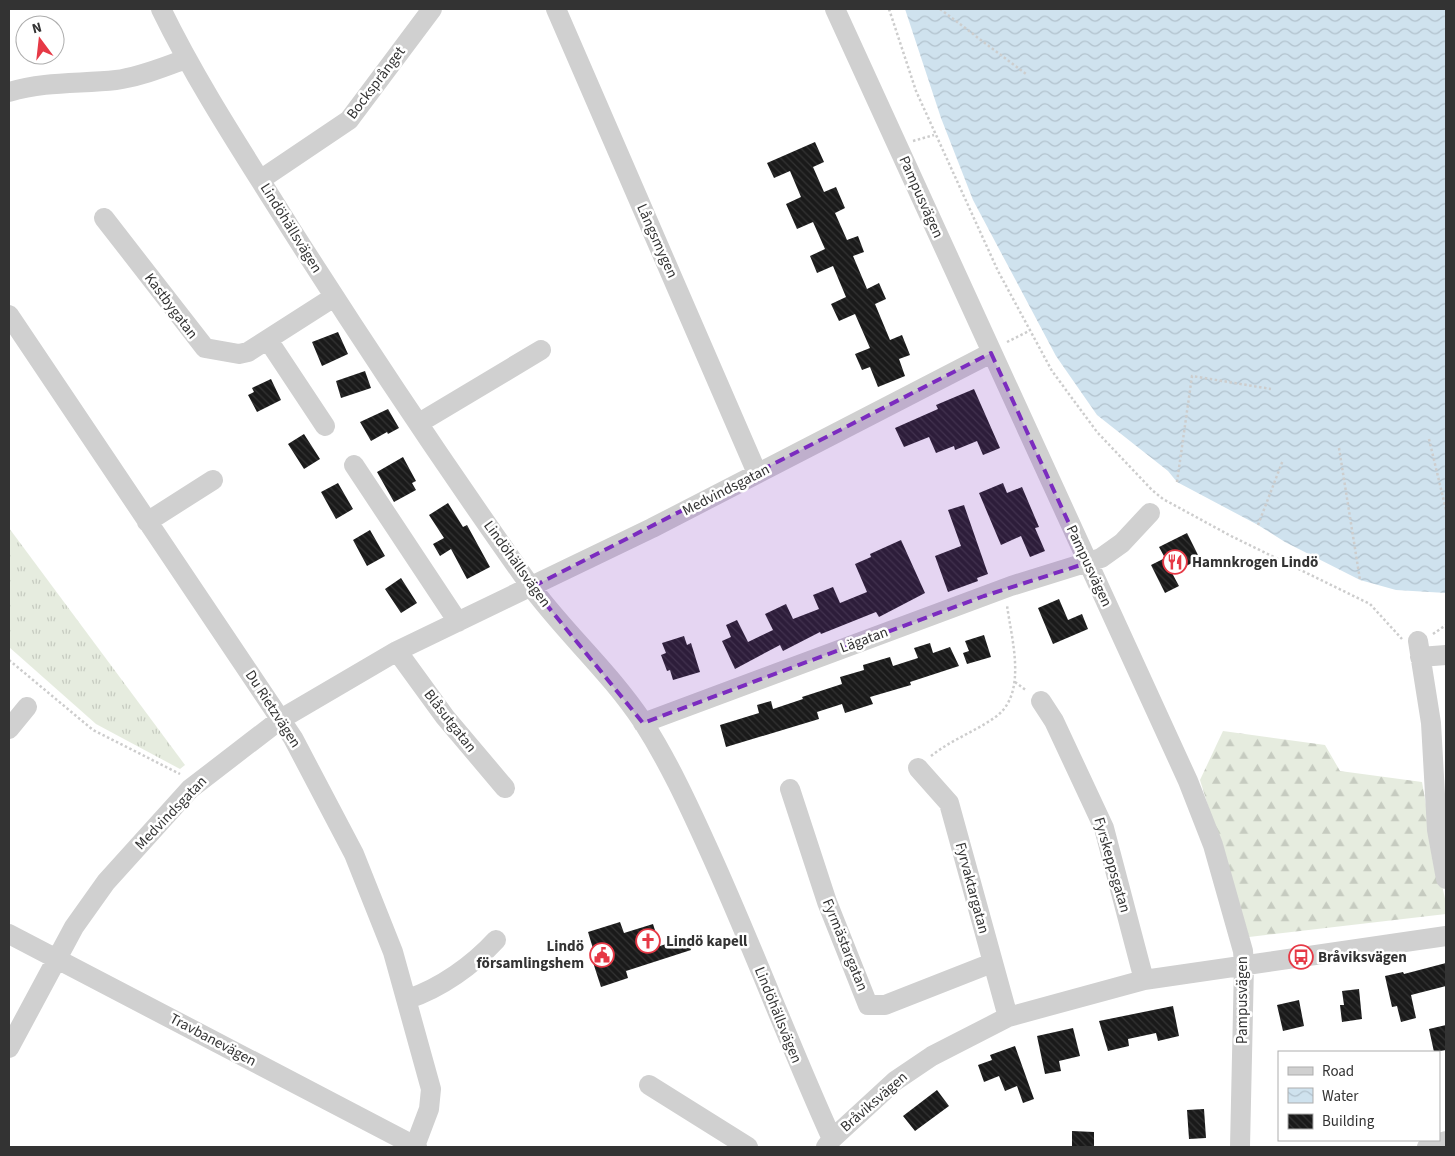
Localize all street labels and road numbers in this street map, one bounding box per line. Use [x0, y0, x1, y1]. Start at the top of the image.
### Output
street label: Bocksprånget [342, 42, 410, 124]
street label: Pampusvägen [894, 153, 948, 241]
street label: Lindöhällsvägen [255, 179, 327, 277]
street label: Långsmygen [631, 200, 683, 282]
street label: Kastbygatan [139, 269, 203, 343]
street label: Medvindsgatan [679, 459, 773, 521]
street label: Lindöhällsvägen [478, 516, 556, 612]
street label: Pampusvägen [1061, 522, 1117, 610]
street label: Lägatan [837, 622, 891, 658]
street label: Du Rietzvägen [240, 666, 306, 752]
street label: Blåsutgatan [419, 685, 481, 757]
street label: Medvindsgatan [130, 771, 212, 855]
street label: Fyrskeppsgatan [1088, 815, 1136, 915]
street label: Fyrvaktargatan [950, 840, 994, 936]
street label: Fyrmästargatan [817, 896, 873, 994]
street label: Pampusvägen [1232, 956, 1253, 1044]
street label: Lindöhällsvägen [749, 964, 807, 1066]
street label: Travbanevägen [166, 1008, 260, 1072]
street label: Bråviksvägen [836, 1067, 912, 1137]

